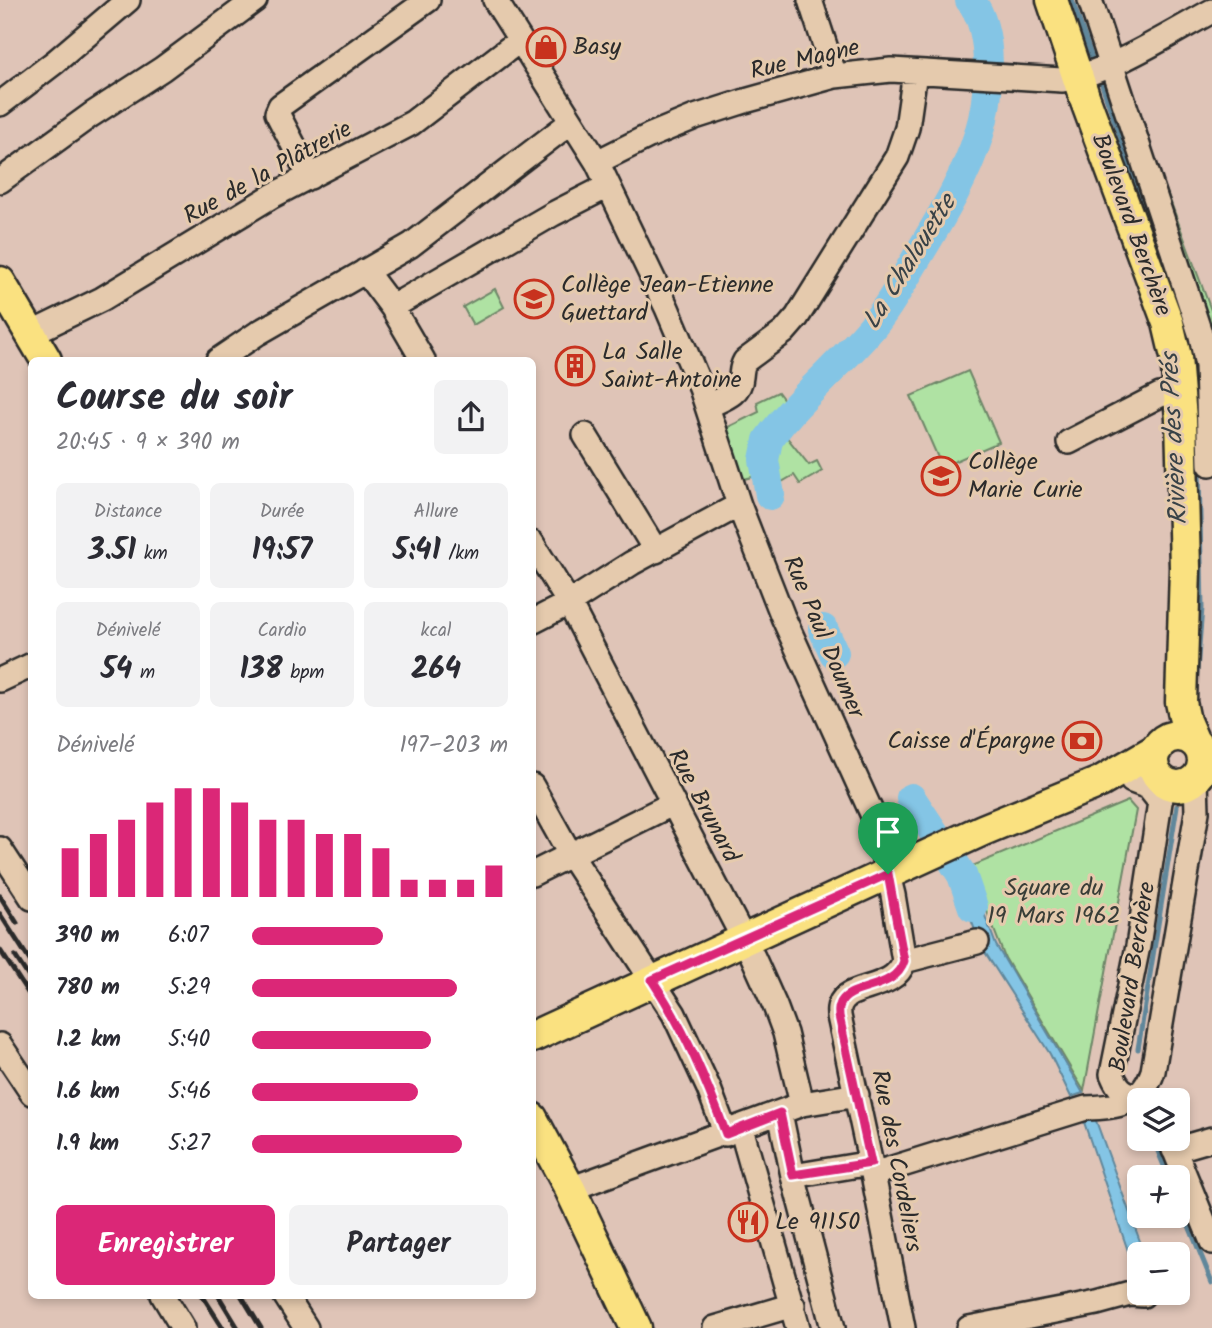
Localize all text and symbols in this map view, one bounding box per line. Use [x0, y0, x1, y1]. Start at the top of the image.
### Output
shop icon: Basy [525, 26, 567, 68]
place label: Basy [573, 28, 622, 67]
street label: Rue Magne [746, 28, 864, 92]
street label: Rue de la Plâtrerie [176, 110, 360, 236]
street label: Boulevard Berchère [1080, 128, 1182, 322]
water label: La Chalouette [852, 184, 969, 338]
place label: Collège Jean-Etienne Guettard [561, 266, 774, 333]
school or university icon: Collège Jean-Etienne Guettard [513, 278, 555, 320]
place label: La Salle Saint-Antoine [602, 333, 742, 400]
building icon: La Salle Saint-Antoine [554, 345, 596, 387]
water label: Rivière des Prés [1149, 349, 1200, 526]
text: Course du soir [56, 369, 292, 429]
button: share [434, 380, 508, 454]
text: 20:45 · 9 × 390 m [56, 425, 240, 461]
place label: Collège Marie Curie [968, 443, 1083, 510]
school or university icon: Collège Marie Curie [920, 455, 962, 497]
text: Distance [94, 497, 162, 527]
text: Durée [260, 497, 304, 527]
text: Allure [414, 497, 458, 527]
text: 3.51 [88, 527, 136, 575]
text: 19:57 [252, 527, 312, 575]
text: 5:41 [393, 527, 441, 575]
text: km [136, 539, 168, 569]
text: /km [441, 539, 479, 569]
street label: Rue Paul Doumer [771, 550, 876, 726]
text: Dénivelé [96, 616, 160, 646]
text: Cardio [257, 616, 307, 646]
text: kcal [421, 616, 451, 646]
text: 54 [101, 646, 132, 694]
text: 138 [240, 646, 283, 694]
text: 264 [411, 646, 461, 694]
text: m [132, 658, 155, 688]
text: bpm [283, 658, 324, 688]
bank icon: Caisse d'Épargne [1061, 720, 1103, 762]
place label: Caisse d'Épargne [888, 722, 1055, 761]
text: Dénivelé [56, 728, 134, 764]
text: 197–203 m [399, 728, 508, 764]
street label: Rue Brunard [657, 742, 750, 871]
pin [858, 802, 918, 874]
icon: arrive [869, 813, 907, 851]
park label: Square du 19 Mars 1962 [987, 869, 1121, 936]
street label: Boulevard Berchère [1099, 879, 1167, 1075]
text: 390 m [56, 918, 120, 954]
text: 6:07 [168, 918, 209, 954]
text: 780 m [56, 970, 120, 1006]
text: 5:29 [168, 970, 211, 1006]
text: 1.2 km [56, 1022, 121, 1058]
text: 5:40 [168, 1022, 210, 1058]
street label: Rue des Cordeliers [859, 1066, 933, 1256]
text: 1.6 km [56, 1074, 120, 1110]
text: 5:46 [168, 1074, 211, 1110]
map controls [1127, 1088, 1190, 1305]
button: layers [1127, 1088, 1190, 1151]
text: 1.9 km [56, 1126, 119, 1162]
text: 5:27 [168, 1126, 210, 1162]
button: + [1127, 1165, 1190, 1228]
restaurant icon: Le 91150 [727, 1201, 769, 1243]
place label: Le 91150 [775, 1203, 860, 1242]
button: Enregistrer [56, 1205, 275, 1285]
button: Partager [289, 1205, 508, 1285]
button: − [1127, 1242, 1190, 1305]

